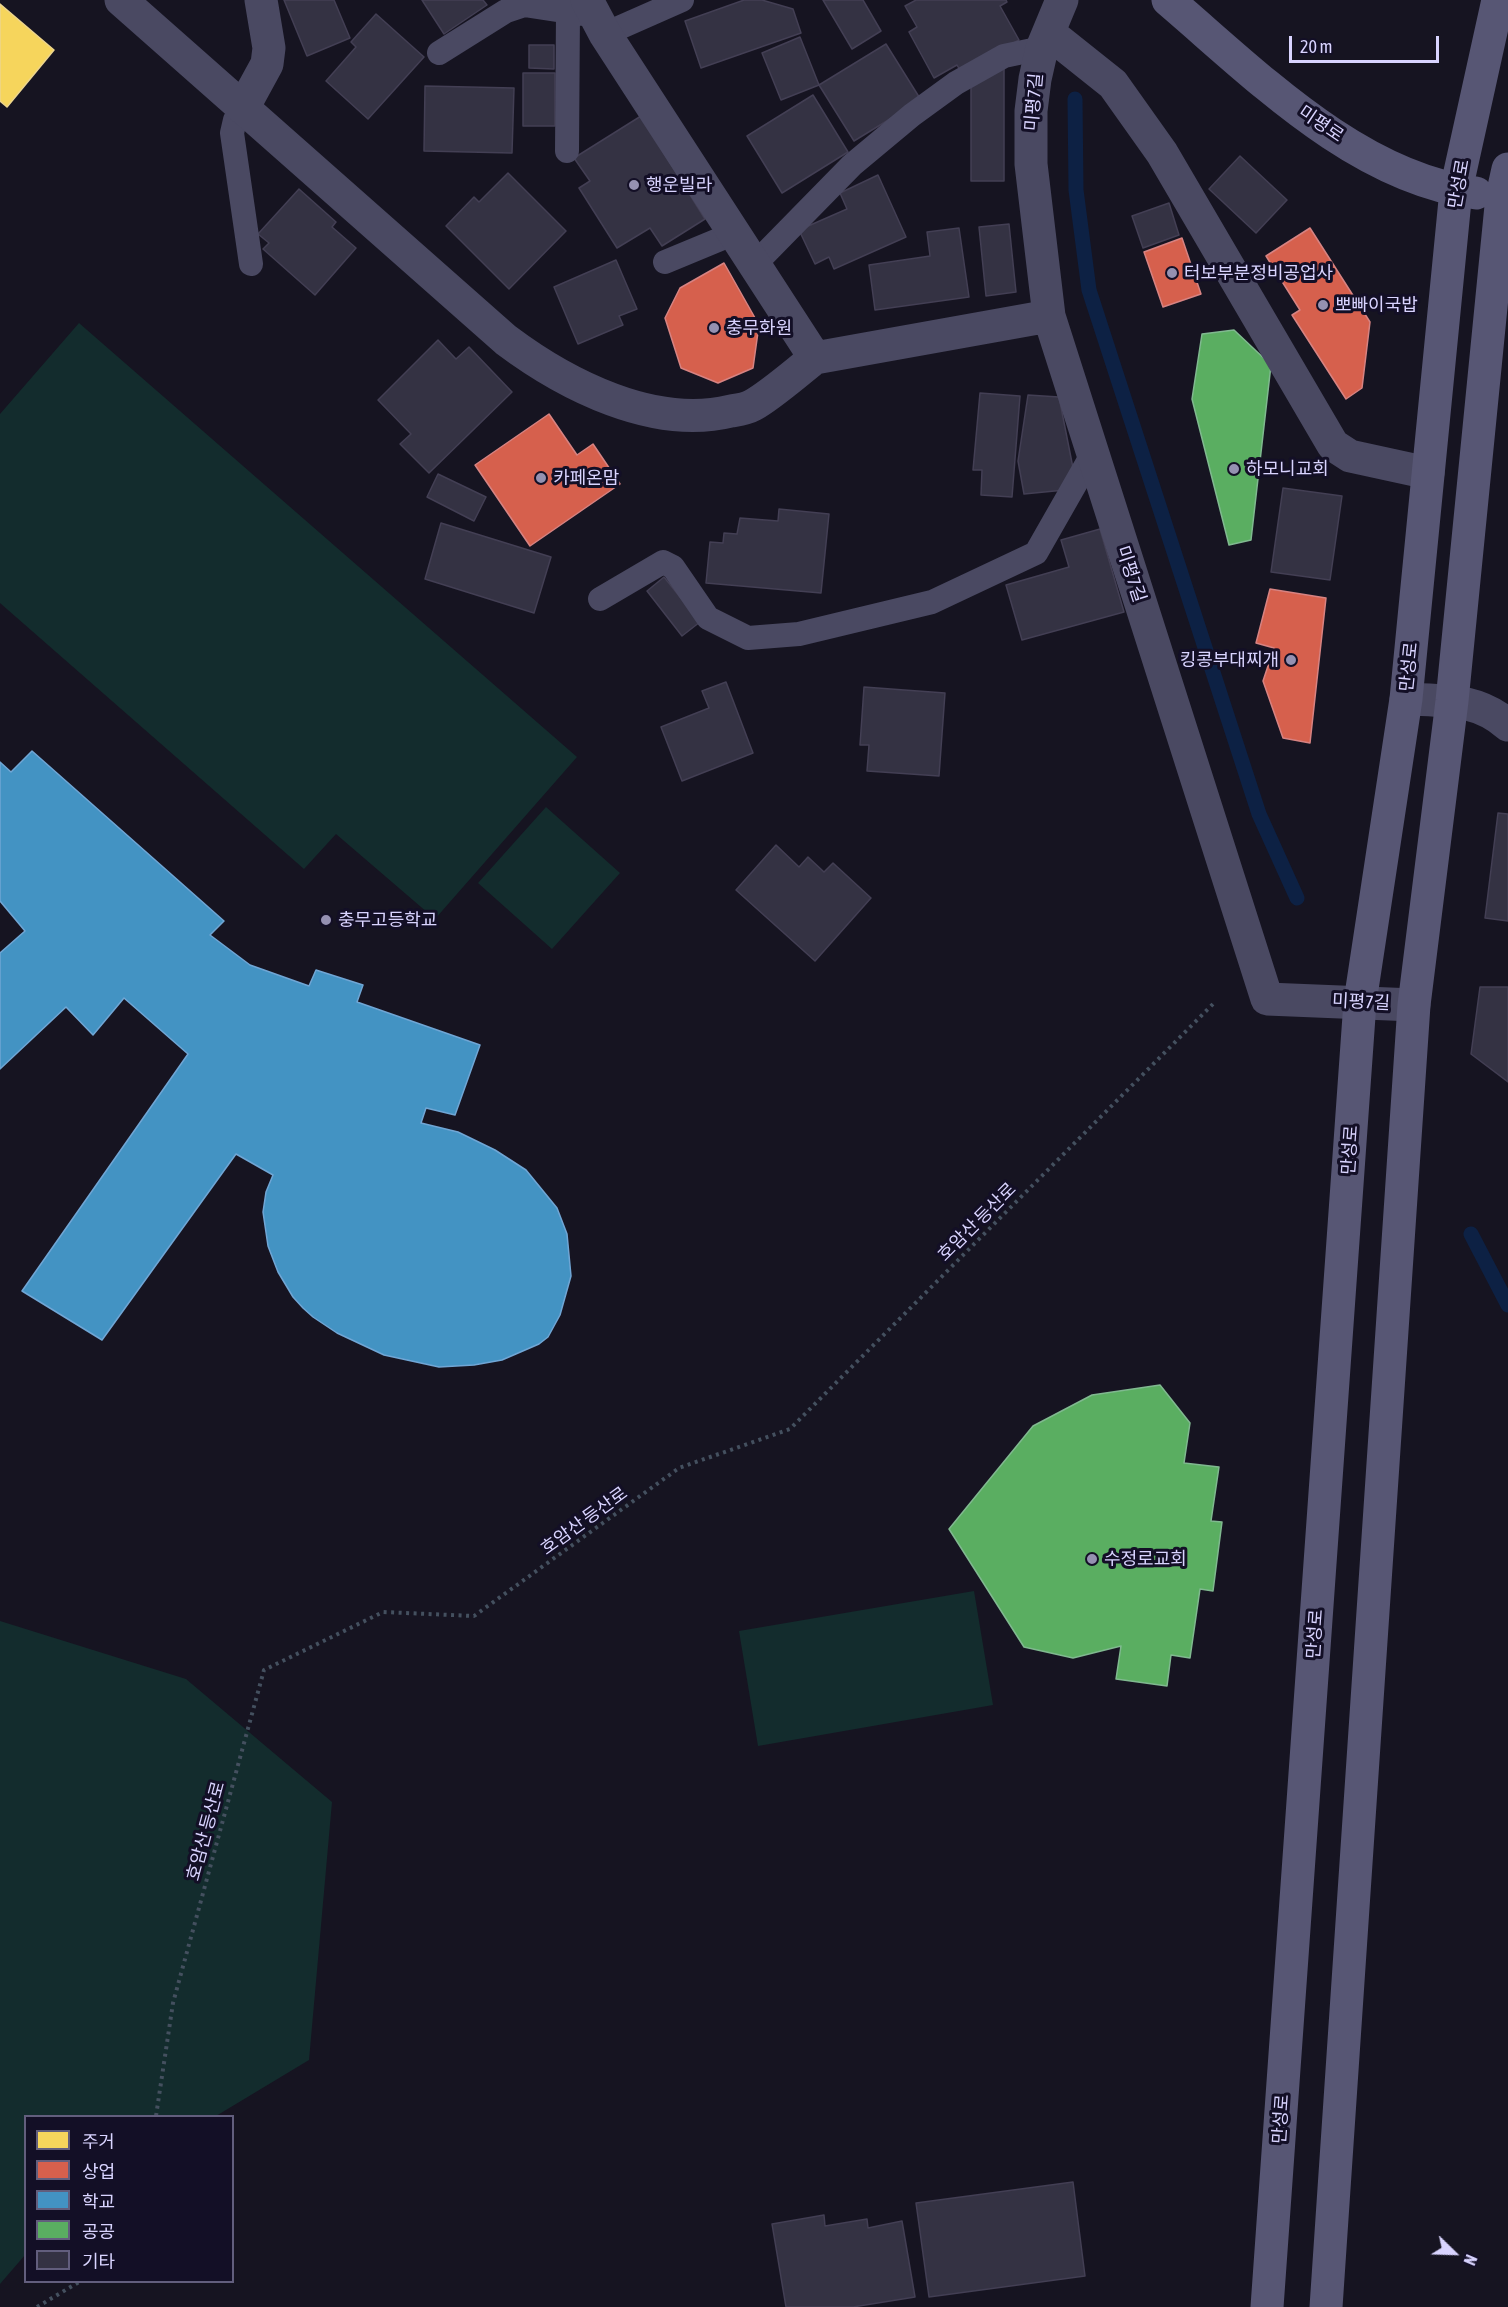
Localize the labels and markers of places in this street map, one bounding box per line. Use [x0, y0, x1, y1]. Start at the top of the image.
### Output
place label: 행운빌라 [646, 174, 712, 196]
marker: 행운빌라 [627, 178, 641, 192]
place label: 터보부분정비공업사 [1184, 262, 1333, 284]
marker: 터보부분정비공업사 [1165, 266, 1179, 280]
place label: 뽀빠이국밥 [1335, 294, 1418, 316]
marker: 뽀빠이국밥 [1316, 298, 1330, 312]
place label: 충무화원 [726, 317, 792, 339]
marker: 충무화원 [707, 321, 721, 335]
place label: 하모니교회 [1246, 458, 1329, 480]
marker: 하모니교회 [1227, 462, 1241, 476]
place label: 카페온맘 [553, 467, 619, 489]
marker: 카페온맘 [534, 471, 548, 485]
place label: 킹콩부대찌개 [1180, 649, 1279, 671]
marker: 킹콩부대찌개 [1284, 653, 1298, 667]
place label: 충무고등학교 [338, 909, 437, 931]
marker: 충무고등학교 [319, 913, 333, 927]
place label: 수정로교회 [1104, 1548, 1187, 1570]
marker: 수정로교회 [1085, 1552, 1099, 1566]

